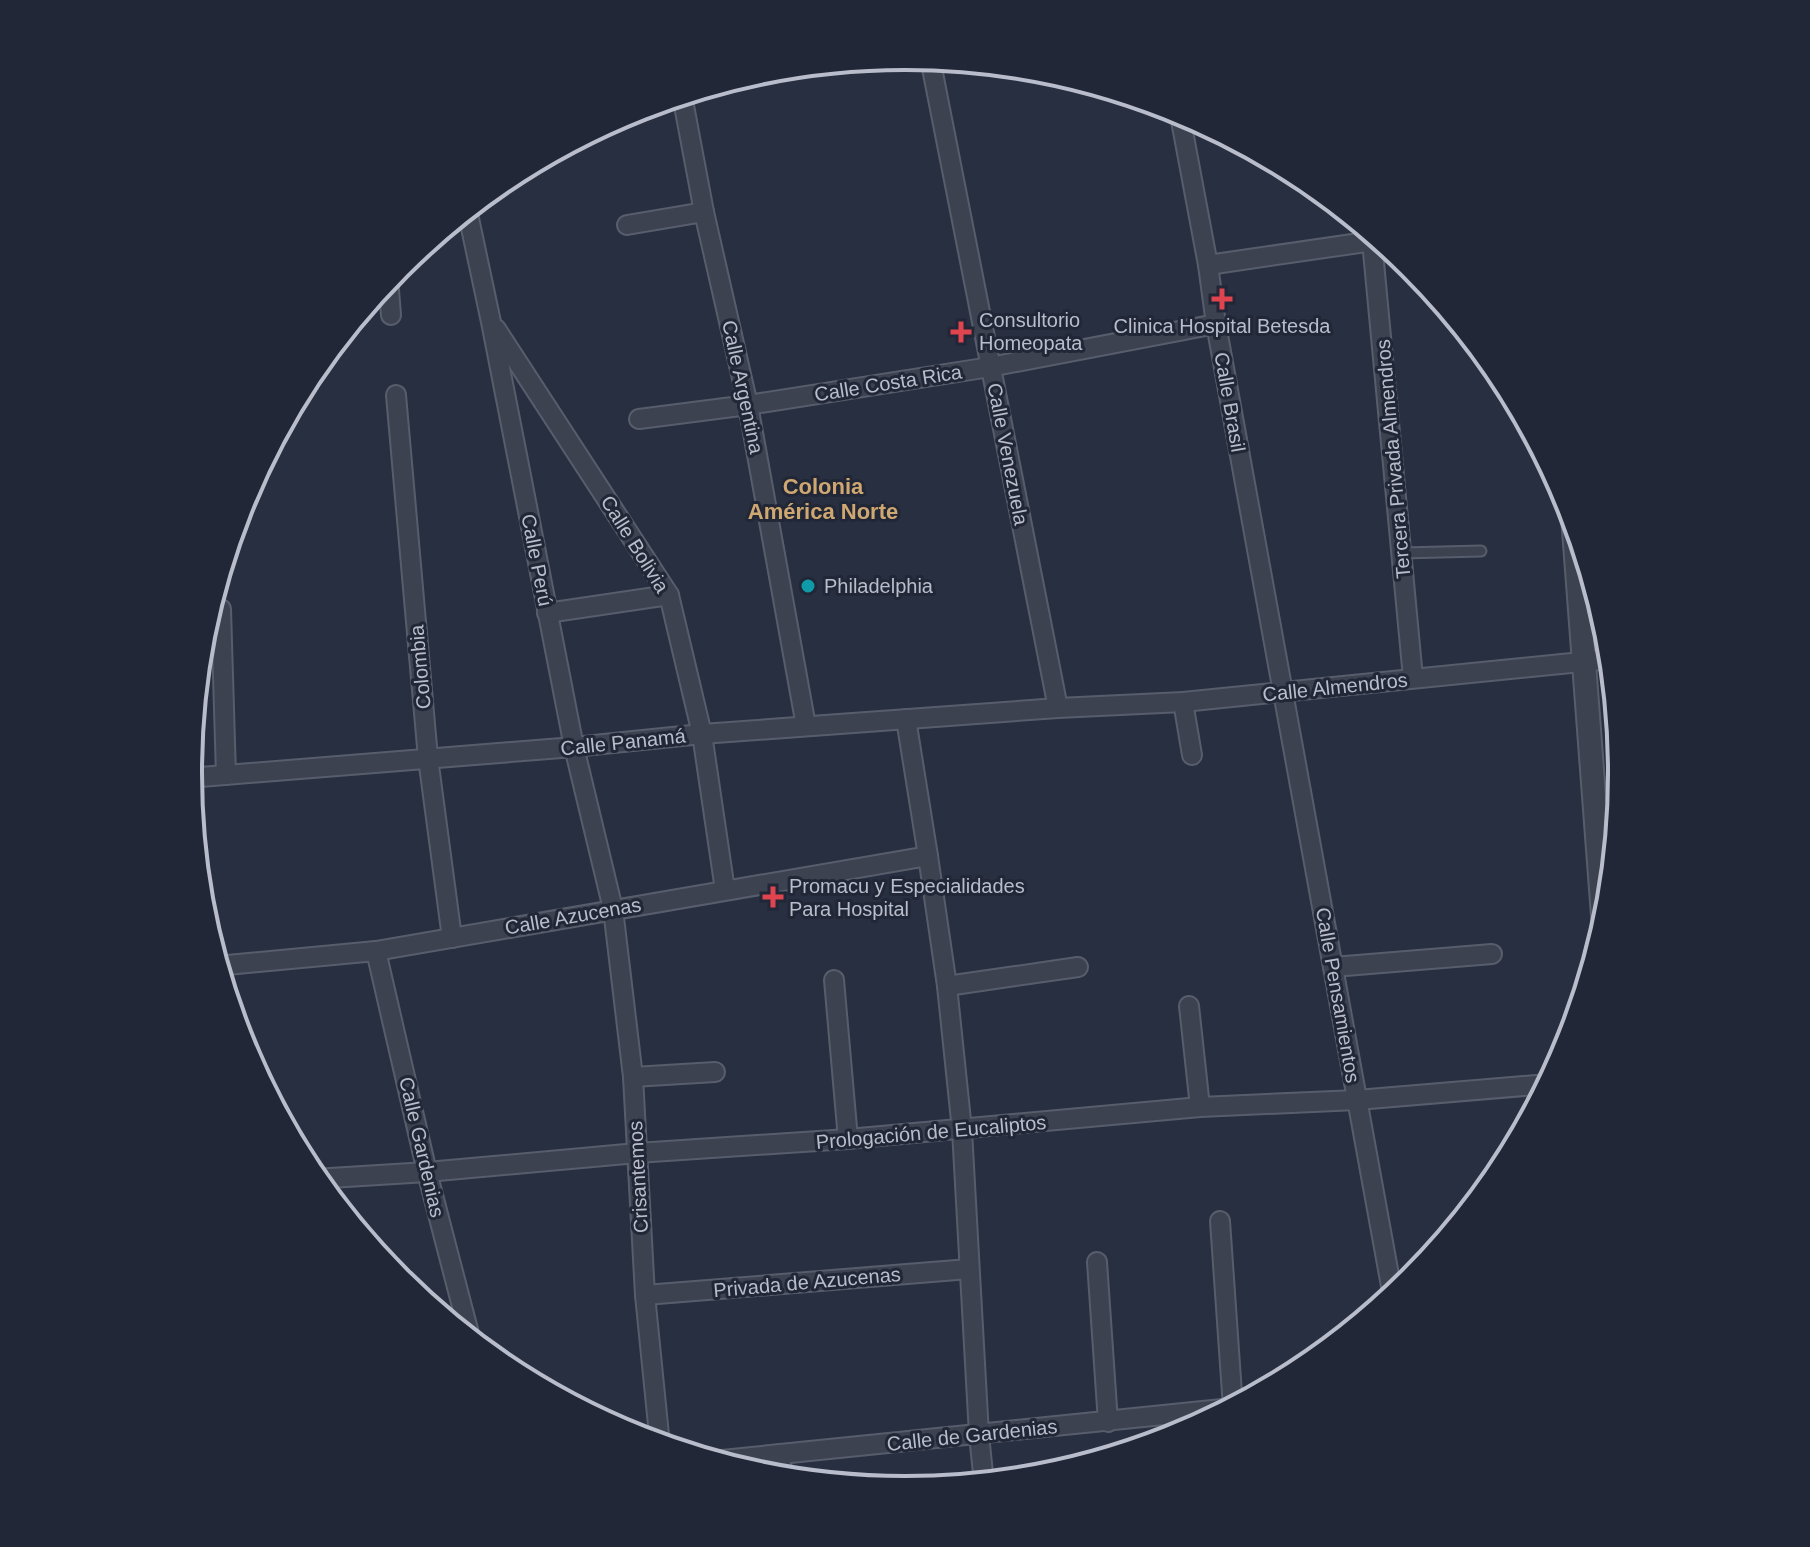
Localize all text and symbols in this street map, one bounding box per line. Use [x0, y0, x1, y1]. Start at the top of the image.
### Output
marker: Clinica Hospital Betesda [1211, 288, 1233, 310]
place label: Consultorio Homeopata [979, 309, 1083, 354]
place label: Clinica Hospital Betesda [1114, 315, 1331, 337]
street label: Calle Argentina [718, 318, 768, 456]
marker: Consultorio Homeopata [950, 321, 972, 343]
street label: Tercera Privada Almendros [1372, 338, 1414, 580]
street label: Calle Brasil [1210, 350, 1250, 454]
street label: Calle Costa Rica [813, 360, 964, 406]
street label: Calle Venezuela [983, 381, 1033, 528]
district label: Colonia América Norte [748, 474, 898, 524]
street label: Calle Bolivia [597, 492, 674, 597]
street label: Calle Perú [517, 512, 557, 608]
place label: Philadelphia [824, 575, 934, 597]
marker: Philadelphia [799, 577, 817, 595]
street label: Colombia [405, 623, 435, 710]
street label: Calle Almendros [1261, 668, 1409, 706]
street label: Calle Panamá [559, 724, 687, 760]
place label: Promacu y Especialidades Para Hospital [789, 875, 1025, 920]
marker: Promacu y Especialidades Para Hospital [764, 888, 782, 906]
street label: Calle Azucenas [503, 893, 643, 939]
street label: Calle Pensamientos [1312, 906, 1364, 1084]
street label: Calle Gardenias [395, 1075, 449, 1219]
street label: Prologación de Eucaliptos [815, 1111, 1047, 1153]
street label: Crisantemos [624, 1120, 652, 1234]
street label: Privada de Azucenas [712, 1263, 902, 1301]
street label: Calle de Gardenias [886, 1415, 1058, 1455]

